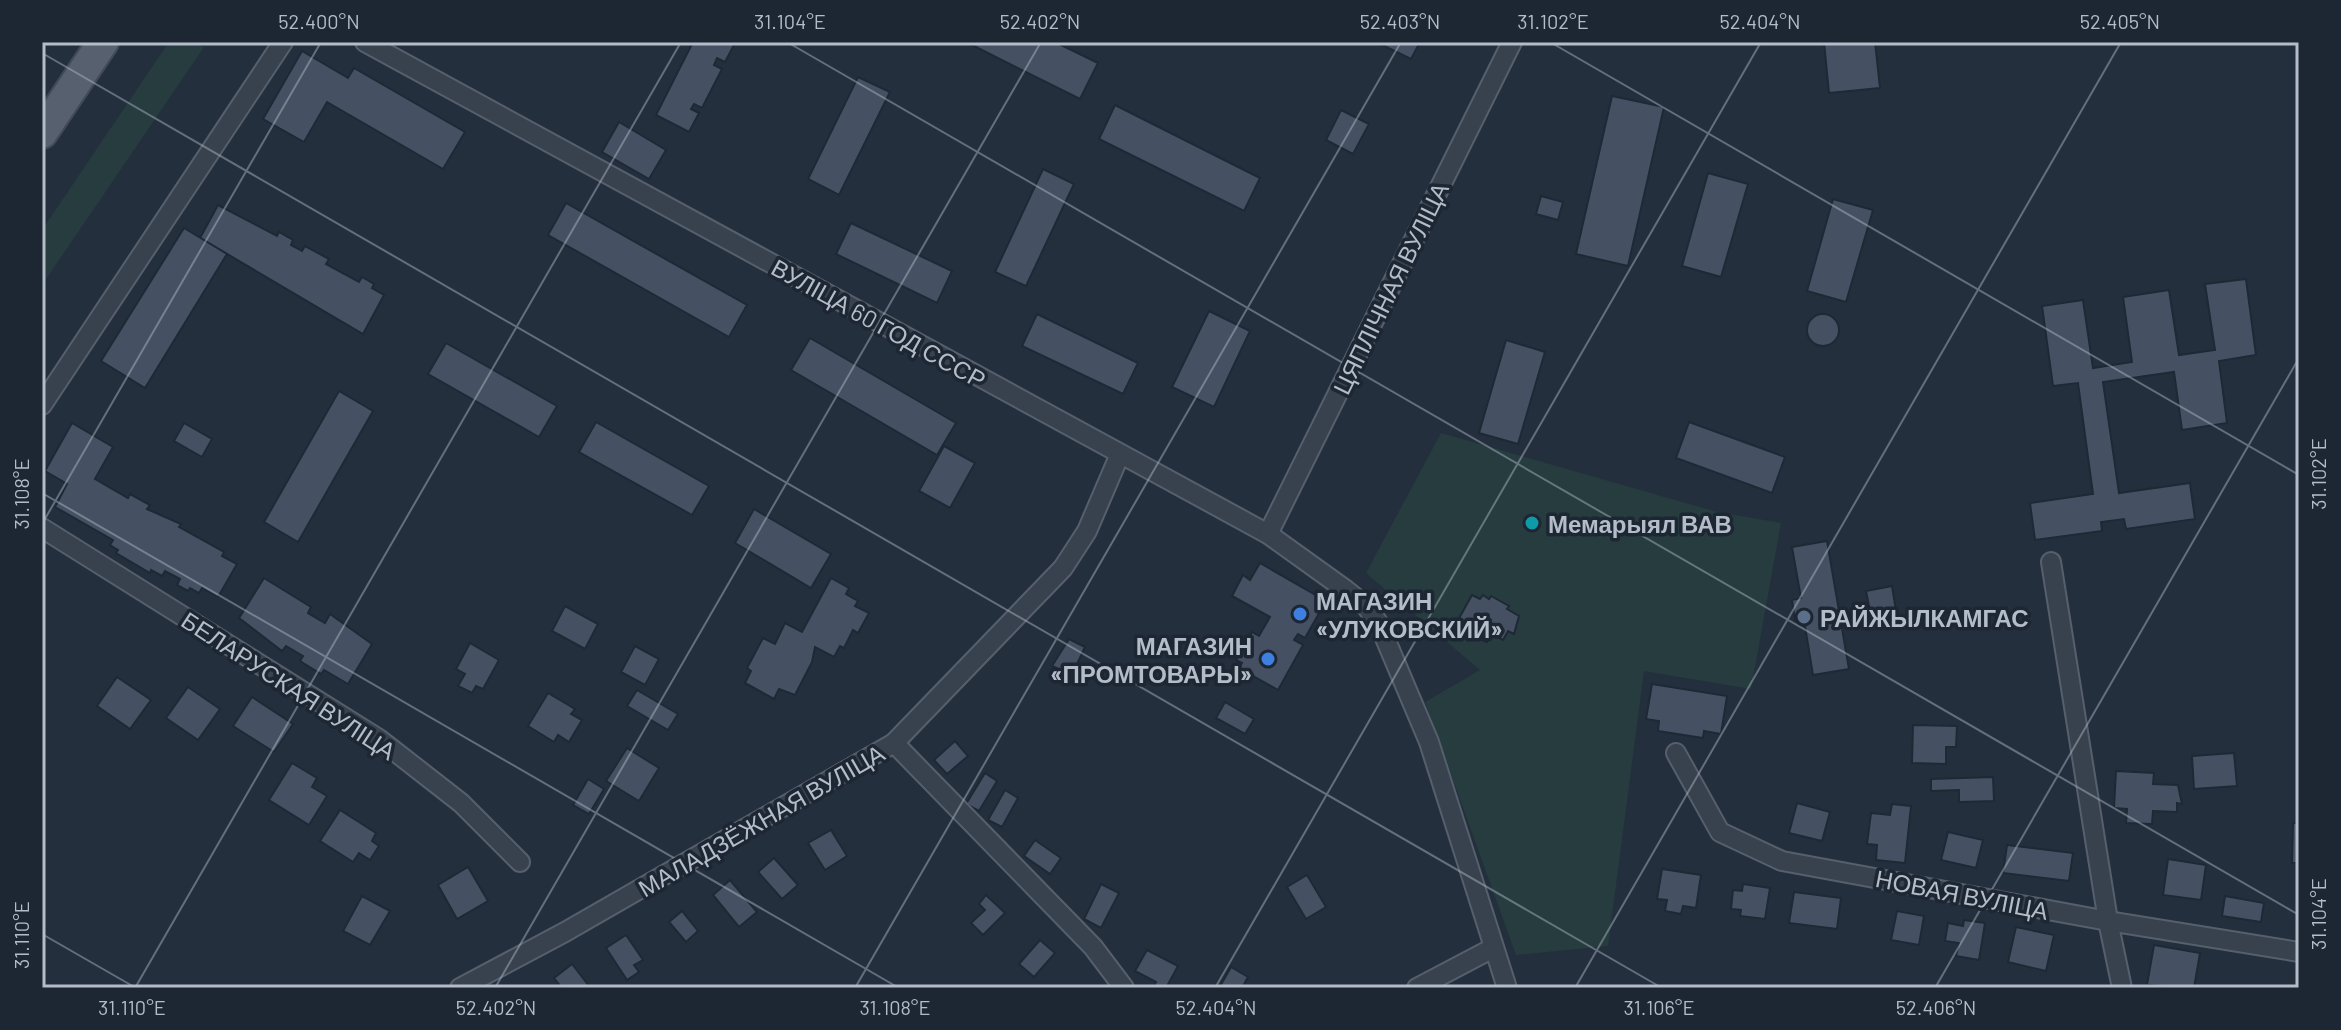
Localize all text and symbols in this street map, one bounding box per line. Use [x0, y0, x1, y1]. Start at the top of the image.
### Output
text: 52.400°N [278, 9, 360, 33]
text: 31.104°E [754, 9, 826, 33]
text: 52.402°N [1000, 9, 1080, 33]
text: 52.403°N [1360, 9, 1440, 33]
text: 31.102°E [1517, 9, 1589, 33]
text: 52.404°N [1719, 9, 1801, 33]
text: 52.405°N [2080, 9, 2160, 33]
street label: ЦЯПЛІЧНАЯ ВУЛІЦА [1326, 177, 1454, 399]
street label: ВУЛІЦА 60 ГОД СССР [767, 252, 991, 394]
text: 31.102°E [2306, 438, 2330, 510]
text: 31.108°E [9, 458, 33, 530]
place label: Мемарыял ВАВ [1548, 509, 1732, 538]
marker: Мемарыял ВАВ [1523, 514, 1541, 532]
place label: МАГАЗИН «УЛУКОВСКИЙ» [1316, 586, 1502, 643]
place label: РАЙЖЫЛКАМГАС [1820, 603, 2029, 632]
street label: БЕЛАРУСКАЯ ВУЛІЦА [176, 605, 402, 765]
marker: МАГАЗИН «УЛУКОВСКИЙ» [1291, 605, 1309, 623]
marker: РАЙЖЫЛКАМГАС [1795, 608, 1813, 626]
place label: МАГАЗИН «ПРОМТОВАРЫ» [1050, 631, 1252, 688]
marker: МАГАЗИН «ПРОМТОВАРЫ» [1259, 650, 1277, 668]
street label: МАЛАДЗЁЖНАЯ ВУЛІЦА [633, 738, 889, 902]
street label: НОВАЯ ВУЛІЦА [1873, 863, 2051, 925]
text: 31.104°E [2306, 878, 2330, 950]
text: 31.110°E [9, 901, 33, 969]
text: 31.110°E [98, 995, 166, 1019]
text: 52.402°N [456, 995, 536, 1019]
text: 31.108°E [859, 995, 931, 1019]
text: 52.404°N [1175, 995, 1257, 1019]
text: 31.106°E [1623, 995, 1695, 1019]
text: 52.406°N [1896, 995, 1976, 1019]

